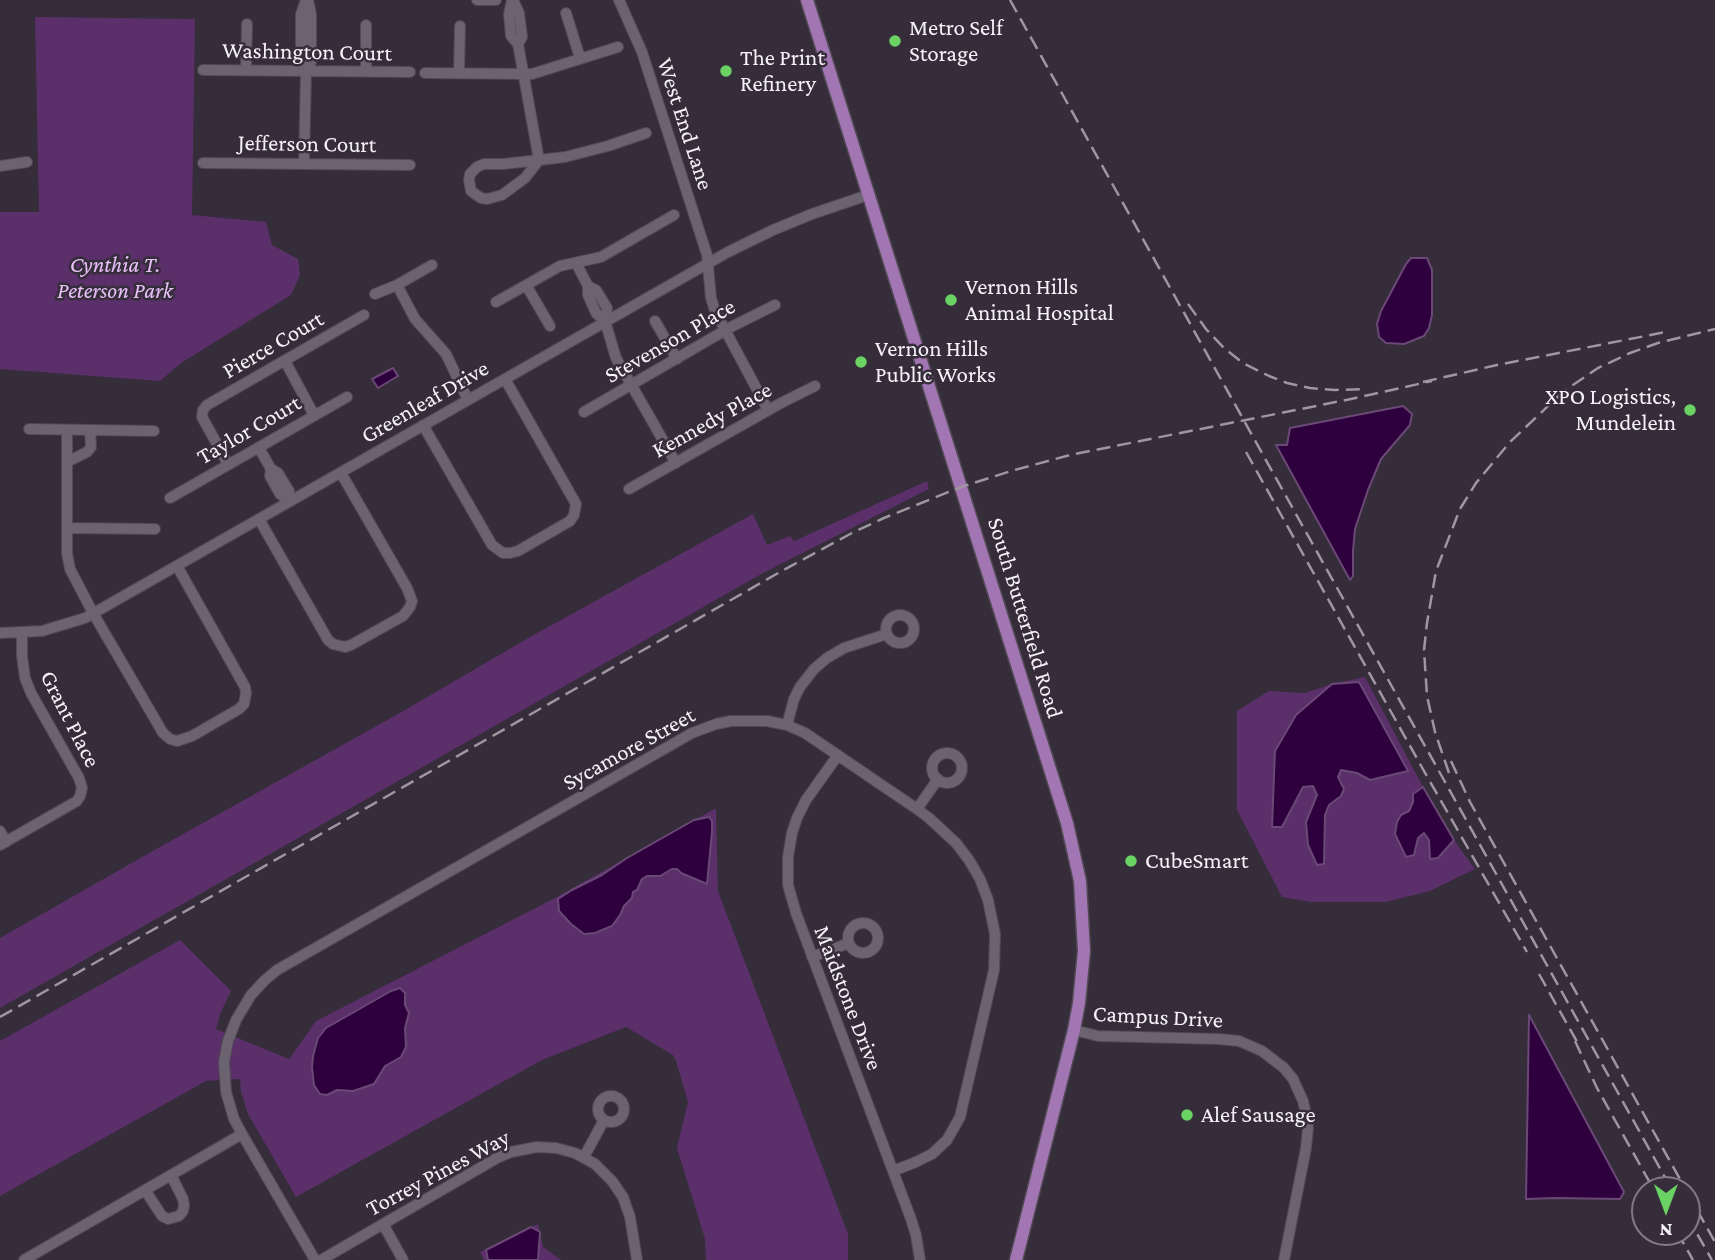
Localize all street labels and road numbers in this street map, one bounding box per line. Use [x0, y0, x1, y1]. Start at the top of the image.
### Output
street label: Washington Court [222, 37, 392, 67]
street label: West End Lane [651, 55, 719, 193]
street label: Jefferson Court [238, 129, 376, 159]
street label: Stevenson Place [600, 293, 740, 389]
street label: Pierce Court [218, 305, 328, 385]
street label: Greenleaf Drive [356, 354, 494, 450]
street label: Kennedy Place [647, 376, 777, 464]
street label: Taylor Court [192, 389, 306, 471]
street label: South Butterfield Road [981, 514, 1069, 722]
street label: Grant Place [34, 666, 106, 772]
street label: Sycamore Street [558, 701, 700, 797]
street label: Maidstone Drive [808, 922, 888, 1074]
street label: Campus Drive [1092, 1000, 1224, 1034]
street label: Torrey Pines Way [362, 1124, 514, 1222]

